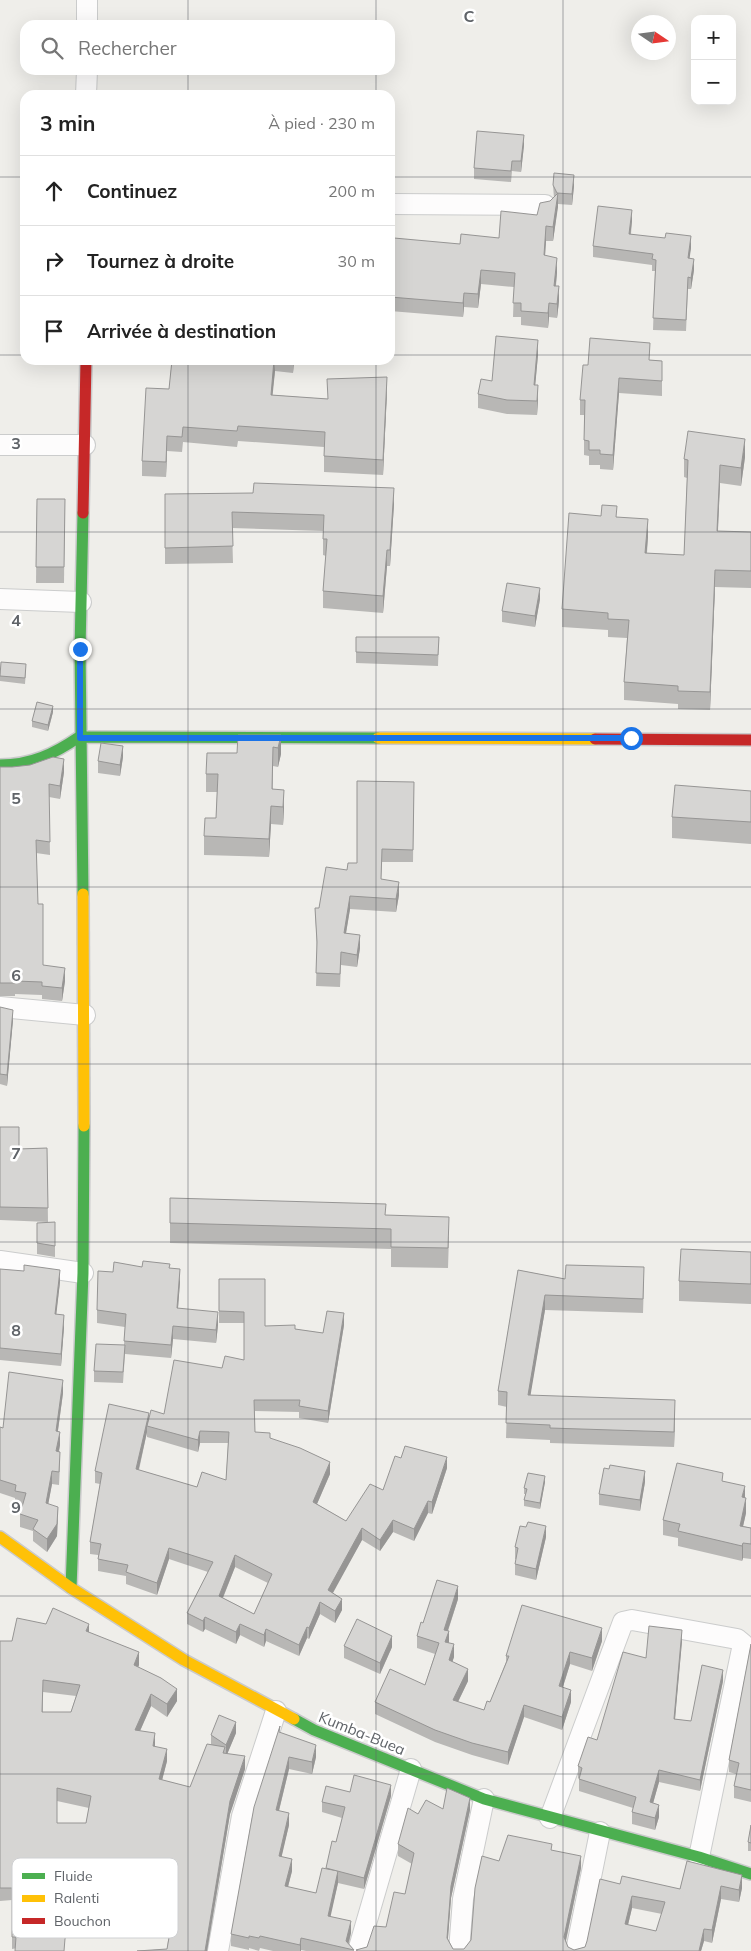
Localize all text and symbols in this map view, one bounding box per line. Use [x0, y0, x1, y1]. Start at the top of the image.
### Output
text: C [464, 6, 475, 26]
north arrow [631, 15, 676, 60]
map controls [691, 15, 736, 105]
button: + [691, 15, 736, 60]
search box [20, 20, 395, 75]
icon: search [38, 34, 66, 62]
text: Rechercher [78, 36, 177, 60]
button: − [691, 60, 736, 105]
text: 3 min [40, 110, 95, 136]
text: À pied · 230 m [268, 113, 375, 133]
icon: ahead [40, 177, 68, 205]
text: Continuez [87, 179, 177, 203]
text: 200 m [328, 181, 375, 201]
icon: right [40, 247, 68, 275]
text: Tournez à droite [87, 249, 234, 273]
text: 30 m [338, 251, 375, 271]
icon: arrive [40, 317, 68, 345]
text: Arrivée à destination [87, 319, 276, 343]
text: 3 [11, 433, 21, 453]
text: 4 [11, 610, 21, 630]
route end [69, 638, 92, 661]
route start [620, 727, 643, 750]
text: 5 [11, 788, 21, 808]
text: 6 [11, 965, 21, 985]
text: 7 [11, 1143, 21, 1163]
text: 8 [11, 1320, 21, 1340]
text: 9 [11, 1497, 21, 1517]
street label: Kumba-Buea [316, 1707, 408, 1759]
legend [12, 1858, 178, 1938]
text: Fluide [54, 1867, 93, 1885]
text: Ralenti [54, 1889, 99, 1907]
text: Bouchon [54, 1912, 111, 1930]

